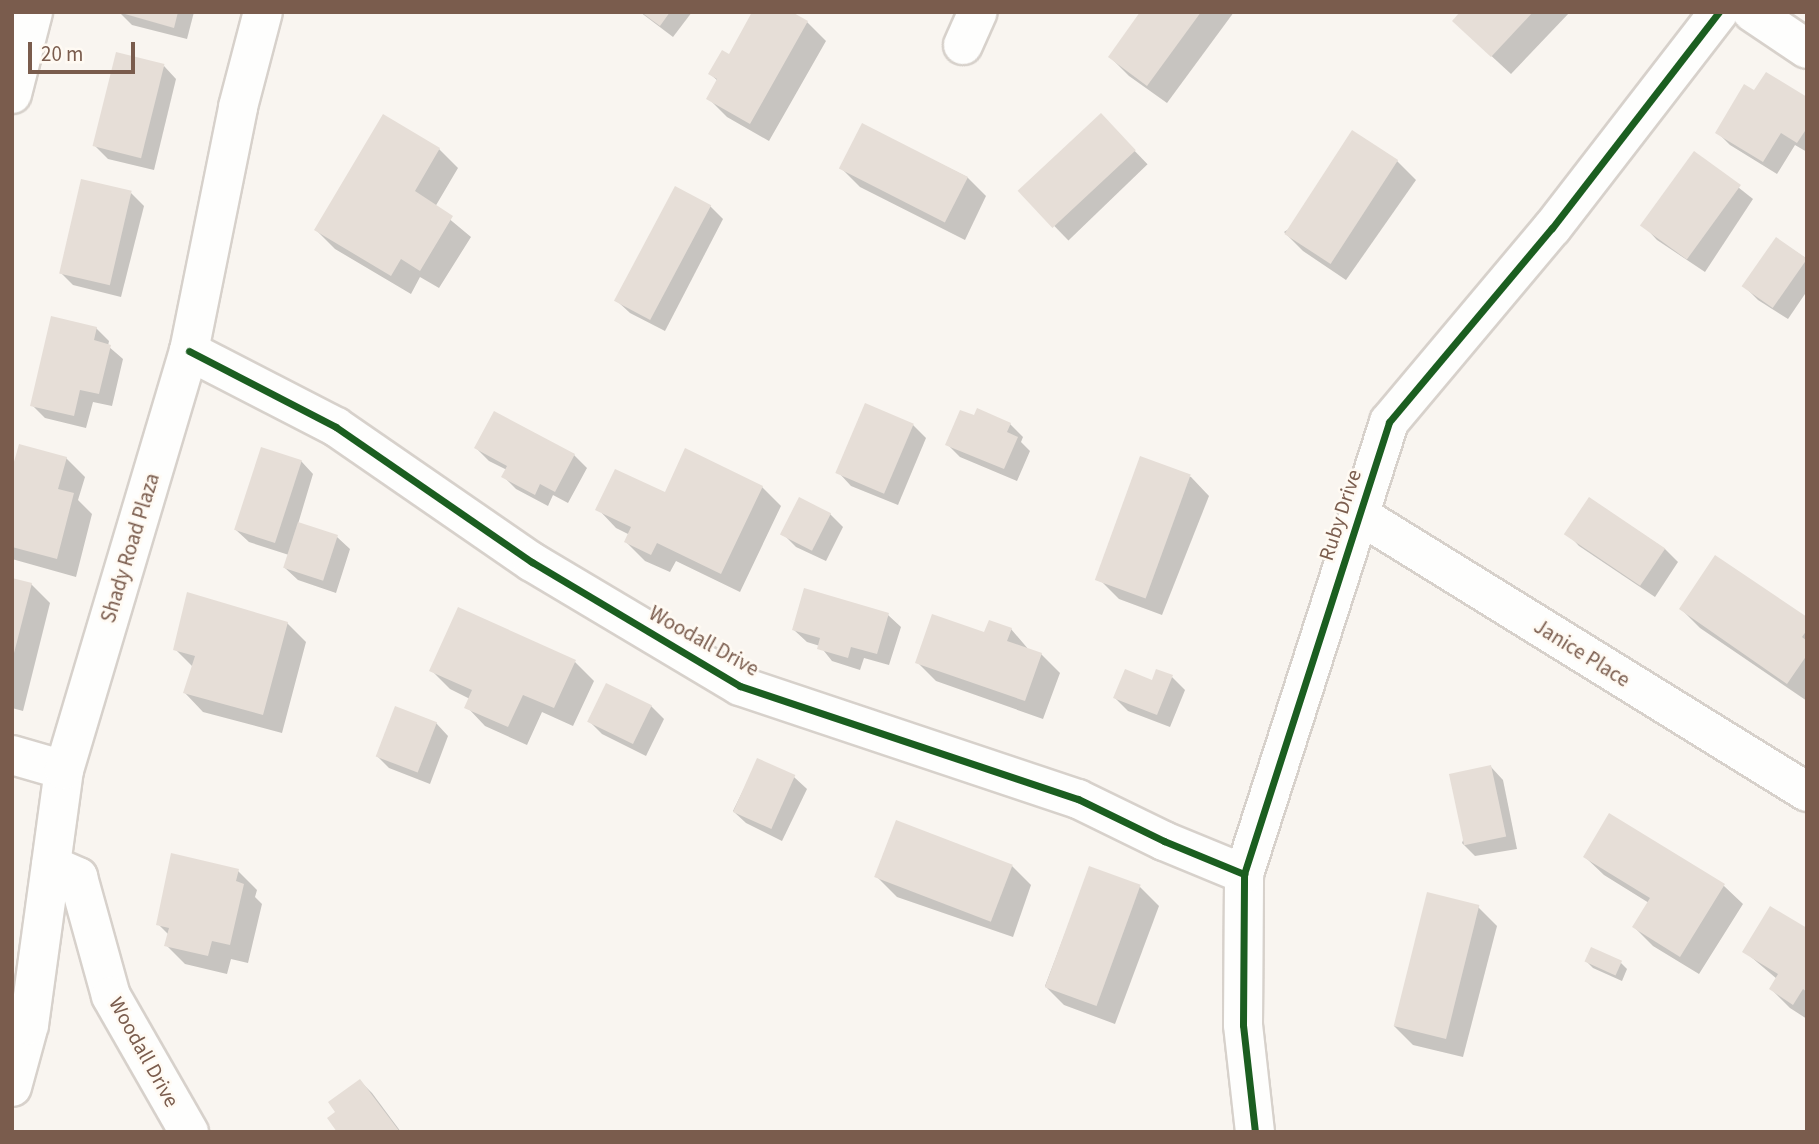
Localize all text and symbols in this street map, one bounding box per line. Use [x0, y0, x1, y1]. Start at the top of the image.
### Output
scale bar [32, 28, 138, 72]
text: 20 m [41, 39, 83, 69]
street label: Ruby Drive [1313, 466, 1367, 564]
street label: Shady Road Plaza [95, 470, 165, 626]
street label: Woodall Drive [645, 600, 763, 682]
street label: Janice Place [1529, 614, 1635, 692]
street label: Woodall Drive [103, 993, 185, 1111]

